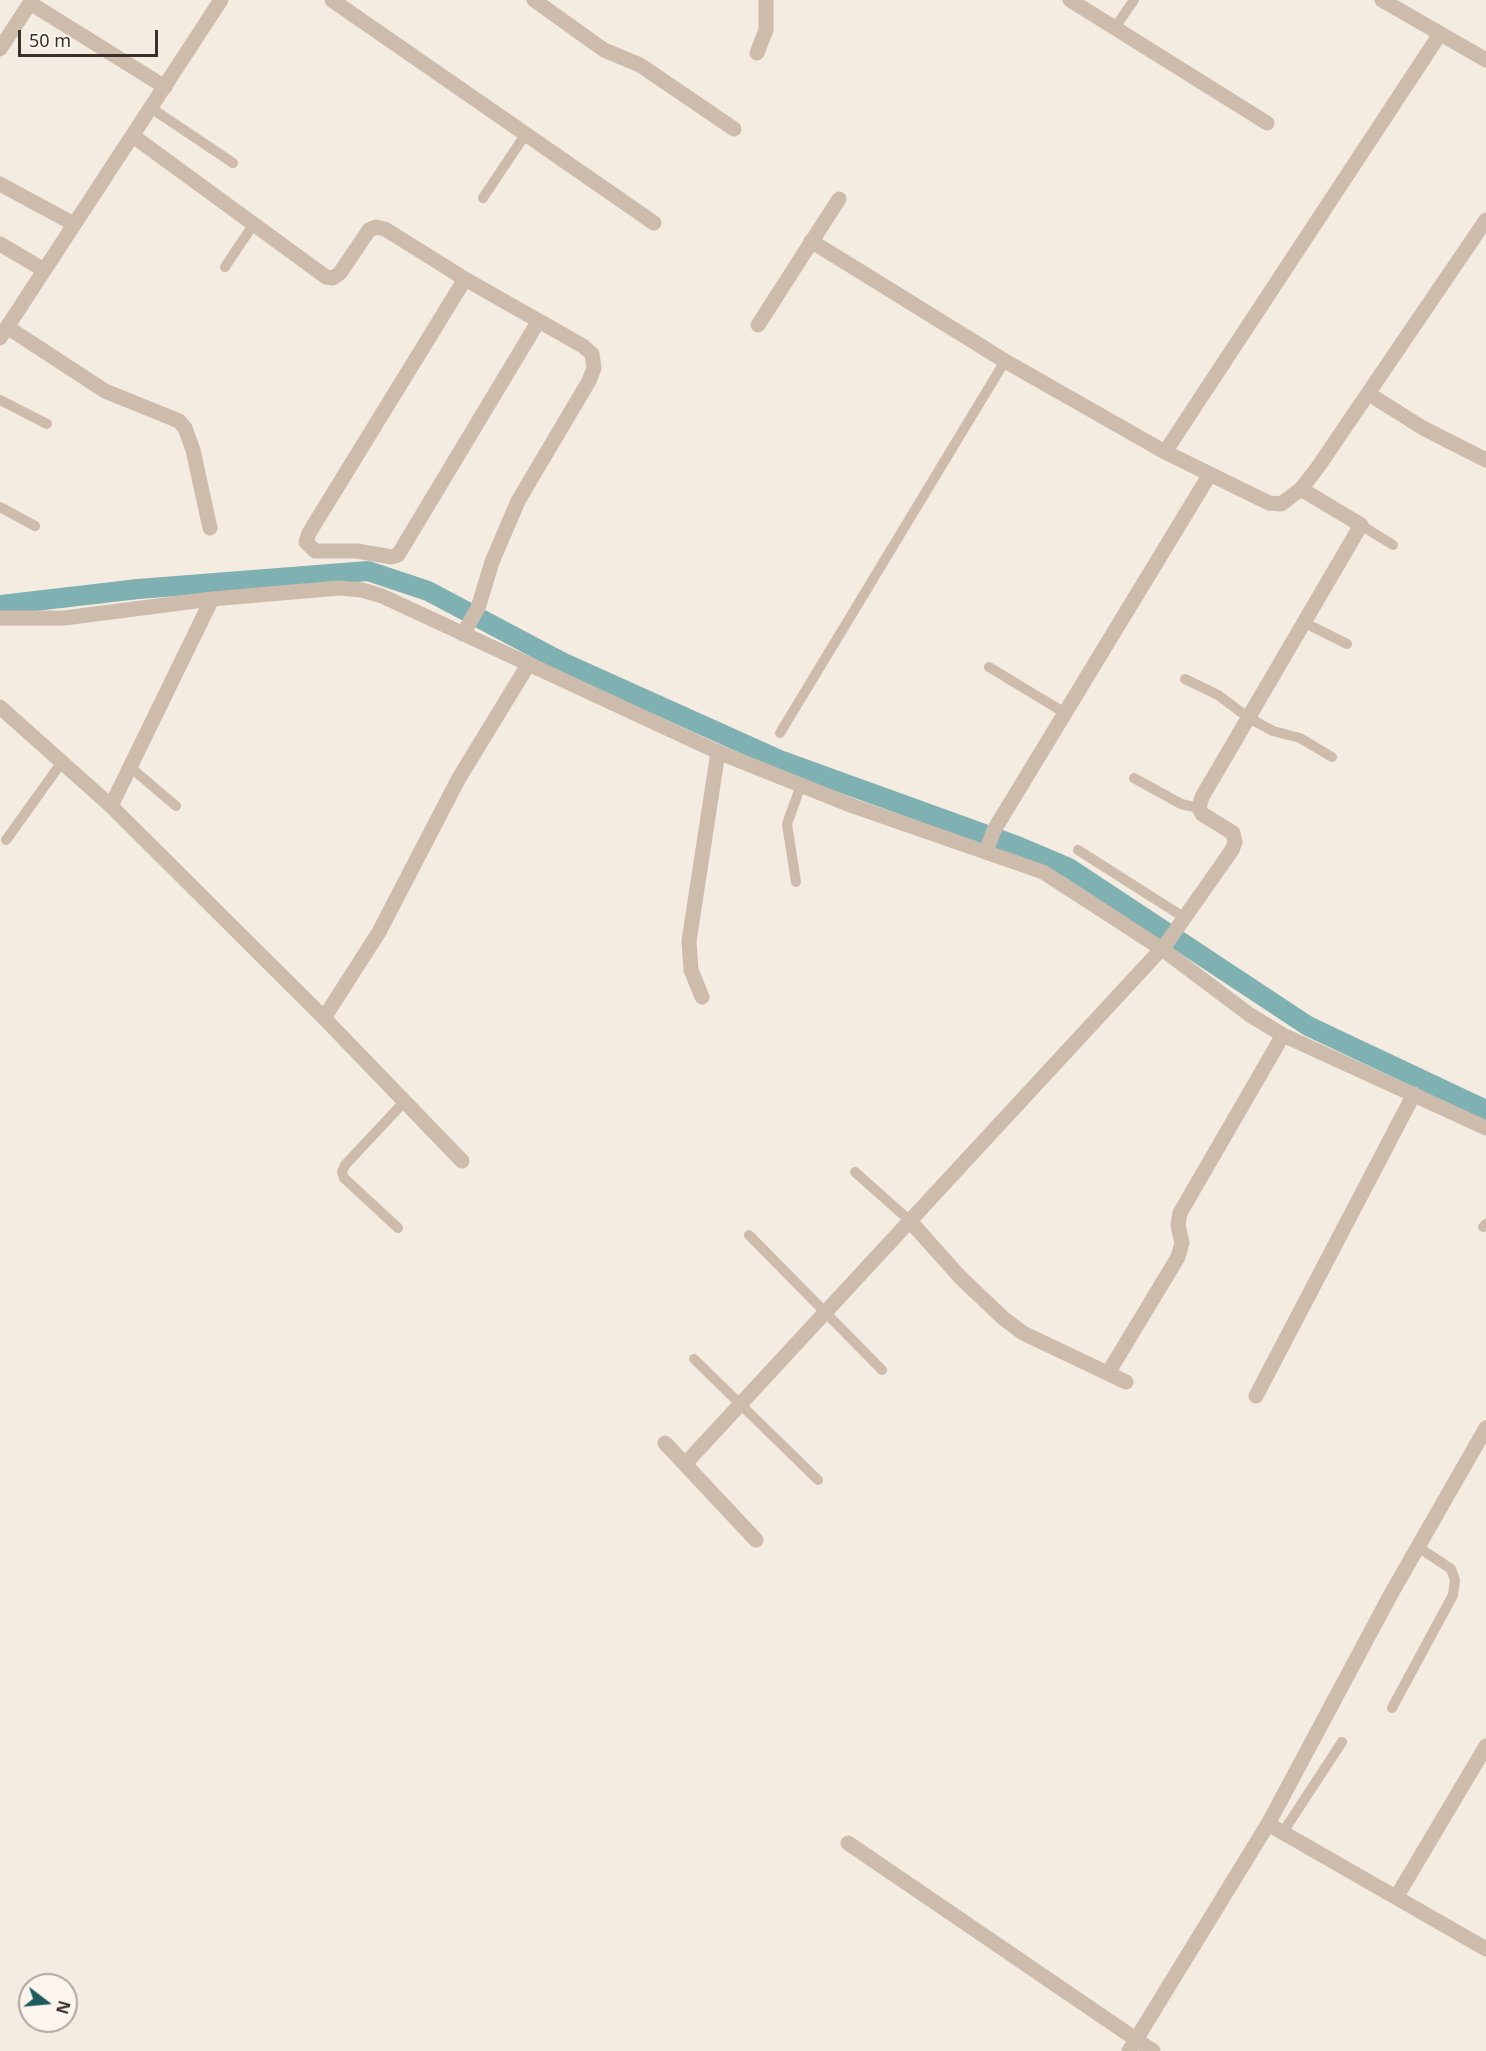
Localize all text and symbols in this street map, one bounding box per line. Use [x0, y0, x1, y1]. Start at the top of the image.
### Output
scale bar [21, 18, 160, 56]
text: 50 m [29, 28, 71, 52]
north arrow [18, 1973, 78, 2033]
text: N [51, 1998, 76, 2017]

